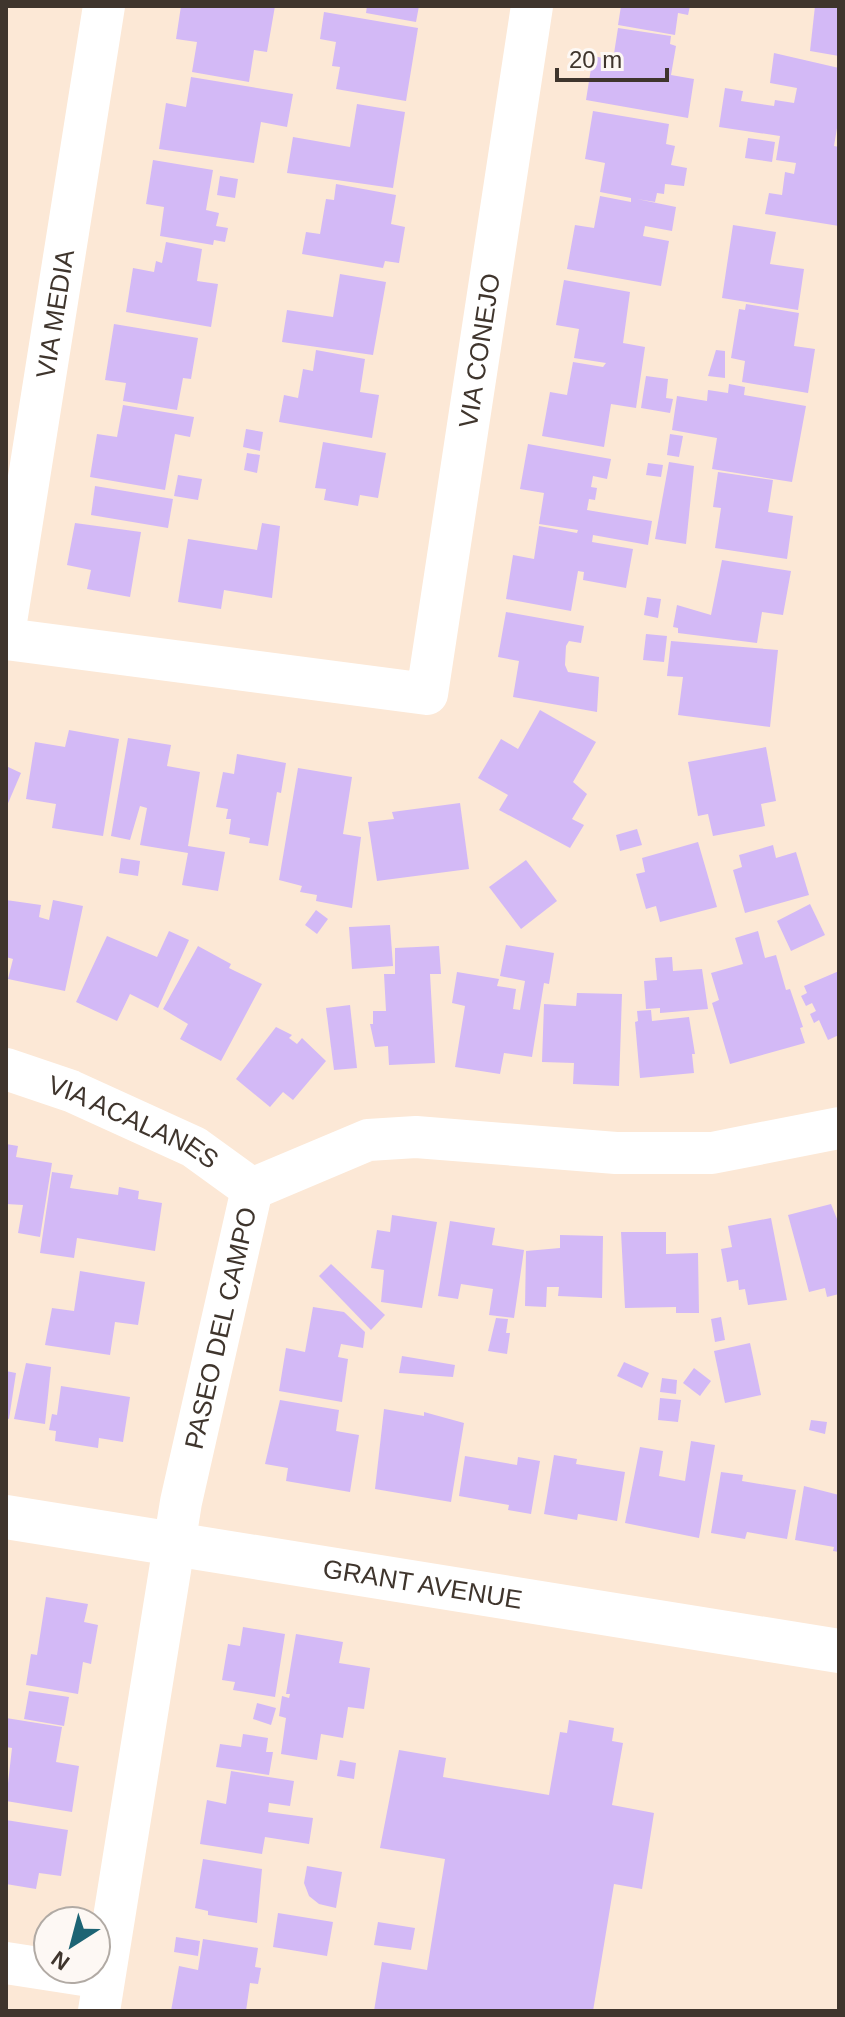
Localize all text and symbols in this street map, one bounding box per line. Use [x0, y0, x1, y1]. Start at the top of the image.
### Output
scale bar [557, 32, 667, 82]
text: 20 m [569, 46, 622, 73]
street label: VIA MEDIA [30, 247, 80, 380]
street label: VIA CONEJO [453, 271, 506, 430]
street label: VIA ACALANES [44, 1069, 224, 1175]
street label: PASEO DEL CAMPO [179, 1204, 262, 1452]
street label: GRANT AVENUE [321, 1553, 524, 1615]
north arrow [32, 1905, 112, 1985]
text: N [47, 1946, 74, 1976]

